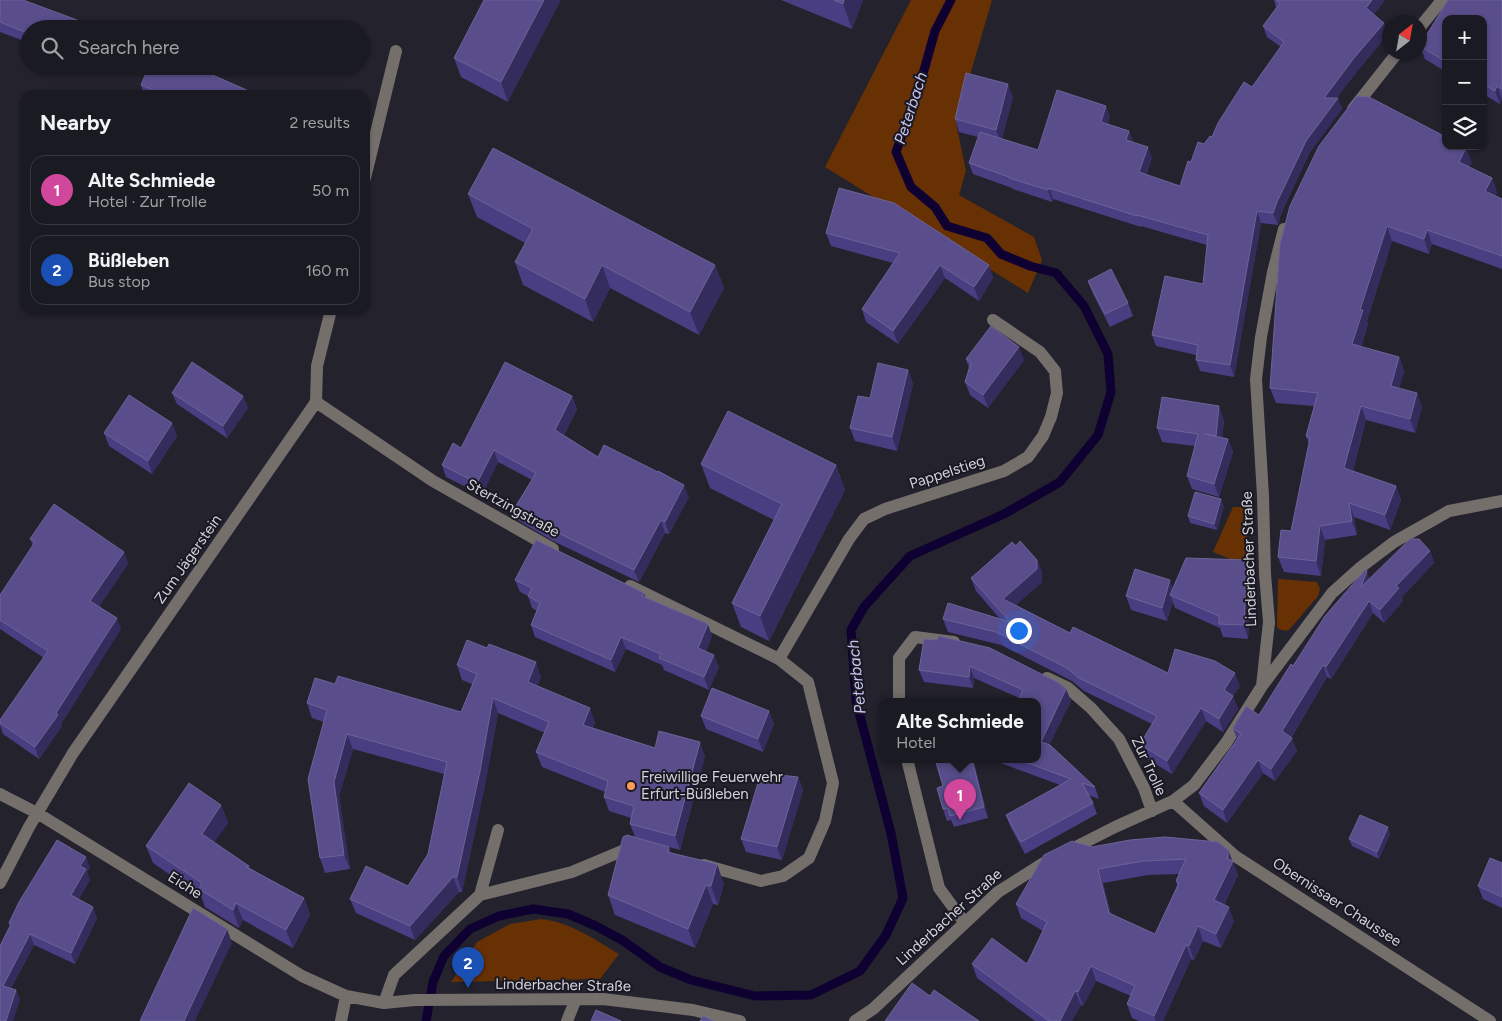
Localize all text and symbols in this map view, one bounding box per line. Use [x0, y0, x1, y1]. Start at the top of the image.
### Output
north arrow [1382, 15, 1427, 60]
map controls [1442, 15, 1487, 150]
button: + [1442, 15, 1487, 60]
search box [20, 20, 370, 75]
icon: search [38, 34, 66, 62]
text: Search here [78, 36, 180, 59]
button: − [1442, 60, 1487, 105]
water label: Peterbach [890, 70, 931, 147]
button: layers [1442, 105, 1487, 150]
text: Nearby [40, 110, 111, 135]
text: 2 results [290, 113, 350, 132]
text: Alte Schmiede [88, 169, 215, 192]
text: 1 [54, 181, 60, 200]
text: 50 m [312, 181, 349, 200]
text: Hotel · Zur Trolle [88, 192, 207, 211]
text: Büßleben [88, 249, 169, 272]
text: 2 [52, 261, 62, 280]
text: 160 m [306, 261, 349, 280]
text: Bus stop [88, 272, 150, 291]
street label: Pappelstieg [907, 451, 987, 493]
street label: Stertzingstraße [463, 475, 563, 541]
street label: Linderbacher Straße [1238, 491, 1260, 627]
street label: Zum Jägerstein [151, 511, 225, 607]
your location [1006, 618, 1032, 644]
water label: Peterbach [843, 639, 870, 715]
popup [879, 698, 1041, 763]
text: Alte Schmiede [896, 710, 1024, 733]
text: Hotel [896, 733, 936, 752]
street label: Zur Trolle [1128, 734, 1170, 798]
place label: Freiwillige Feuerwehr Erfurt-Büßleben [641, 768, 783, 803]
pin: 1 [944, 779, 976, 820]
marker: Freiwillige Feuerwehr Erfurt-Büßleben [625, 780, 637, 792]
street label: Obernissaer Chaussee [1269, 854, 1405, 950]
street label: Linderbacher Straße [893, 865, 1005, 969]
street label: Eiche [165, 868, 205, 902]
pin: 2 [452, 947, 484, 988]
street label: Linderbacher Straße [495, 975, 631, 995]

